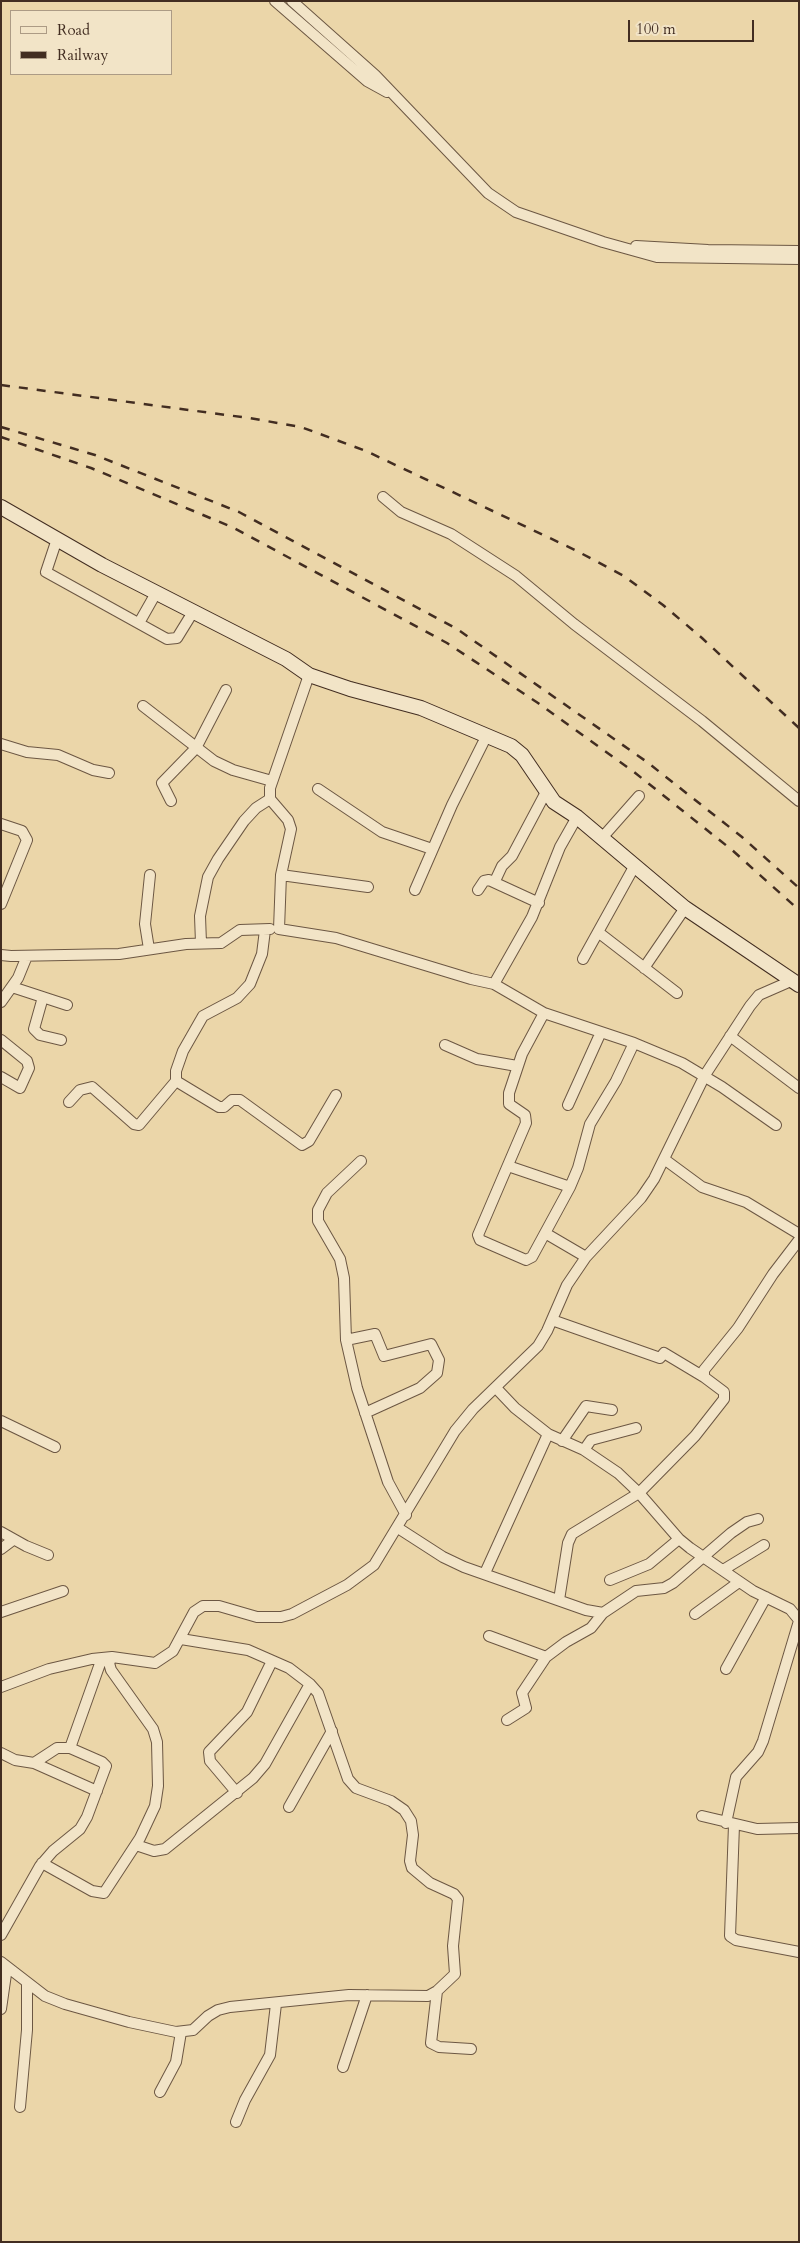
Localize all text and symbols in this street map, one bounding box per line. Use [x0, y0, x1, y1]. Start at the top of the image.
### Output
legend [10, 10, 172, 75]
scale bar [630, 10, 756, 42]
text: 100 m [636, 19, 676, 39]
text: Road [57, 20, 90, 40]
text: Railway [57, 45, 108, 65]

